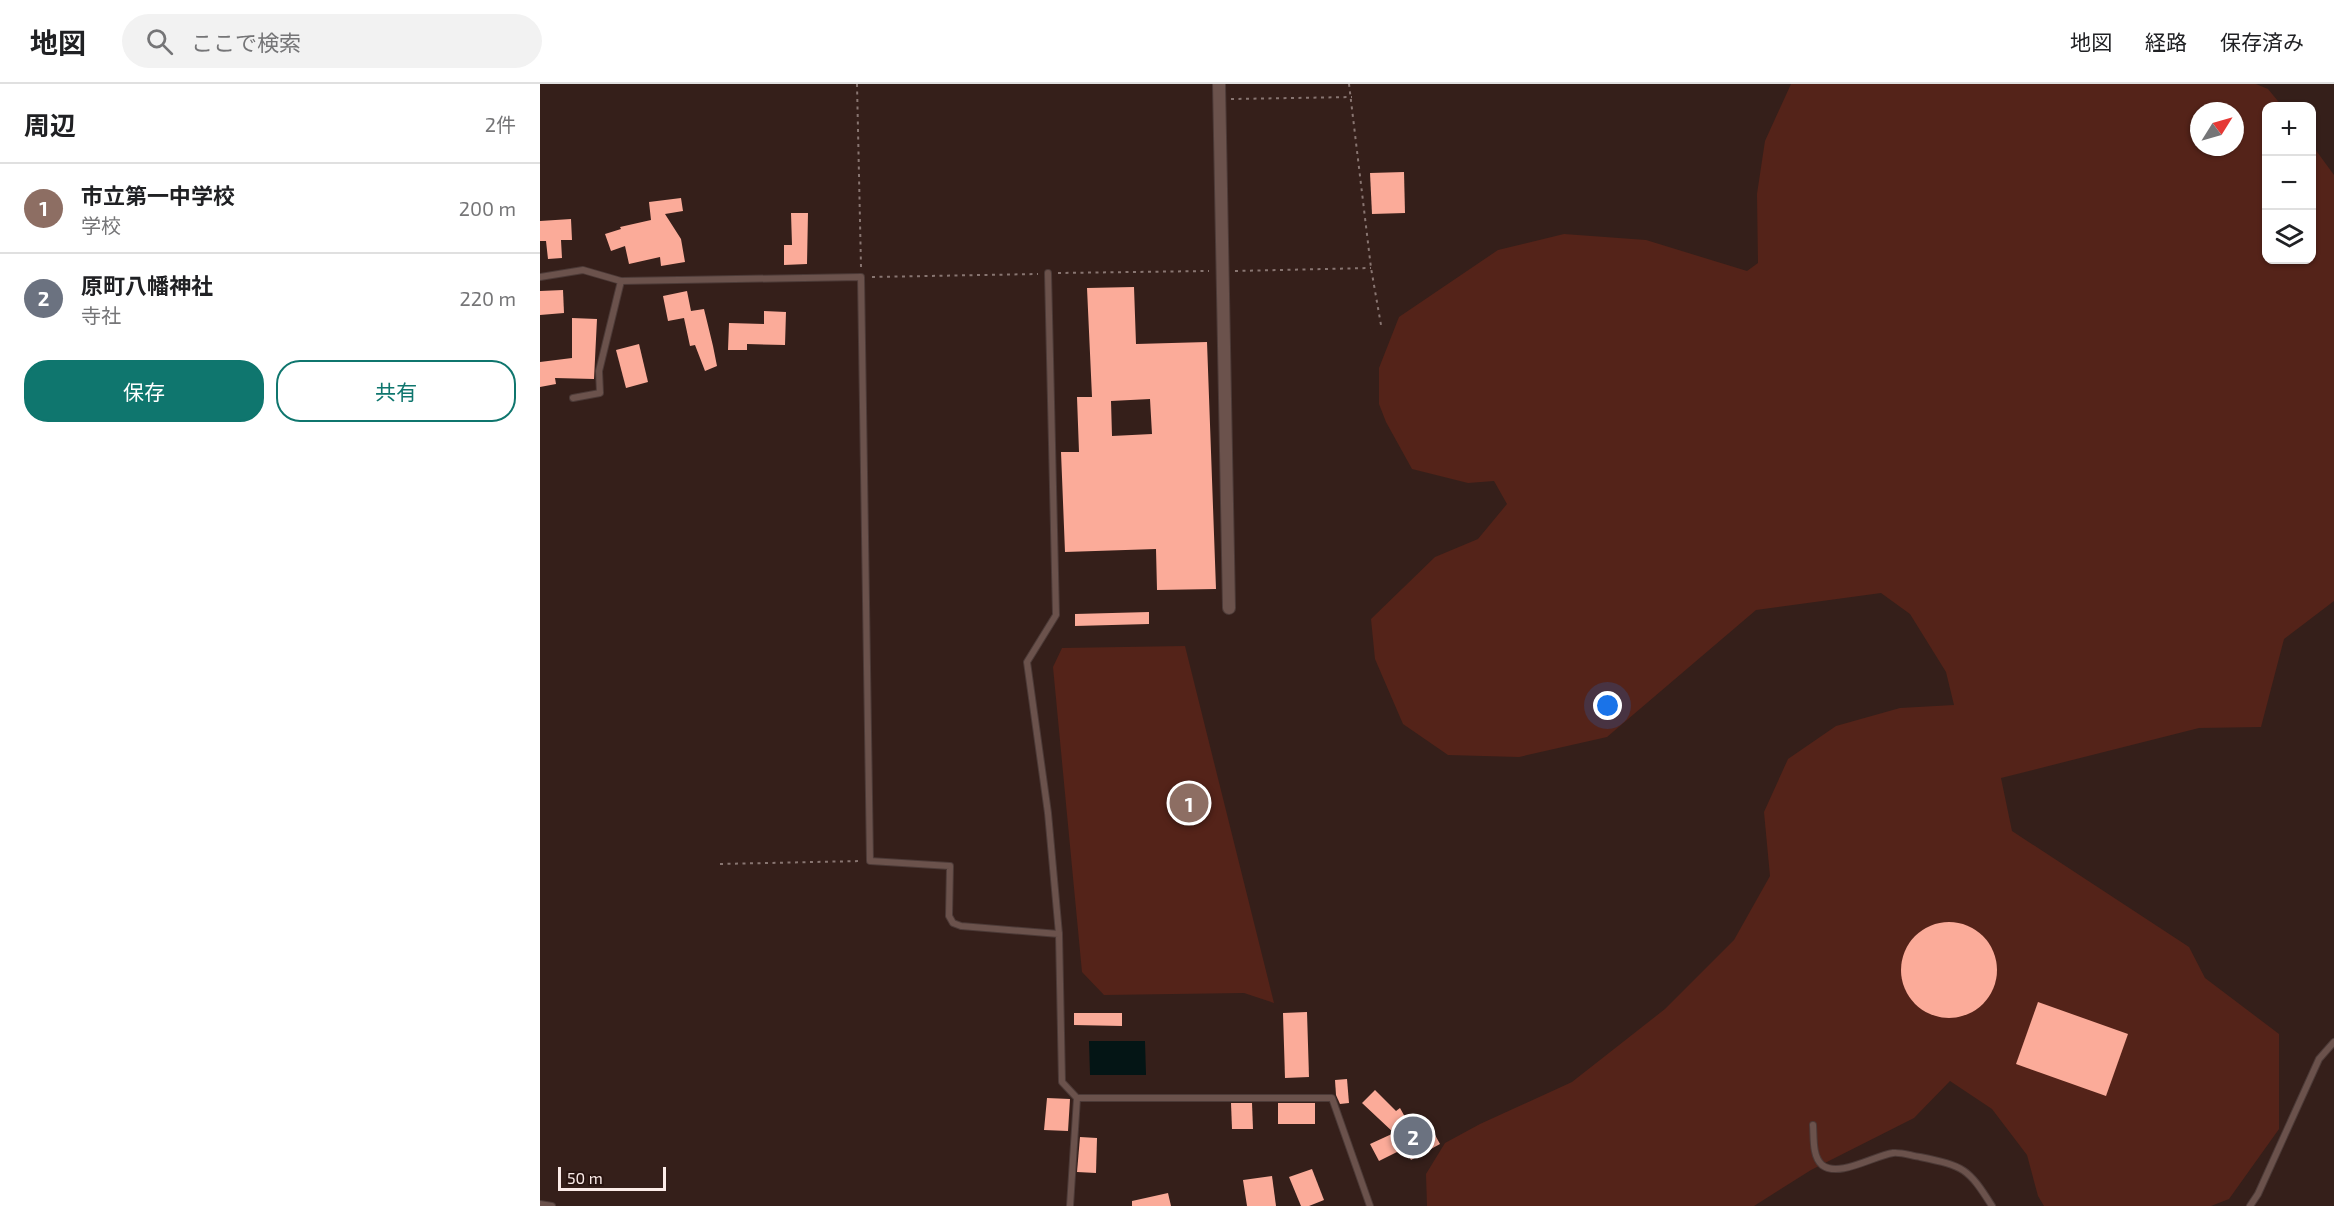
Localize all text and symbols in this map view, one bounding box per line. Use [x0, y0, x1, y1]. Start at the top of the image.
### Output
search box [122, 14, 542, 68]
text: 地図 [30, 25, 86, 59]
icon: search [143, 25, 176, 58]
text: ここで検索 [191, 29, 301, 55]
text: 地図 [2070, 29, 2112, 54]
text: 経路 [2145, 29, 2187, 54]
text: 保存済み [2220, 29, 2304, 54]
north arrow [2190, 102, 2244, 156]
map controls [2262, 102, 2316, 264]
button: + [2262, 102, 2316, 156]
text: 周辺 [24, 109, 76, 140]
text: 2件 [485, 112, 516, 136]
button: − [2262, 156, 2316, 210]
text: 市立第一中学校 [81, 182, 235, 208]
text: 1 [39, 196, 48, 220]
text: 200 m [459, 196, 516, 220]
button: layers [2262, 210, 2316, 264]
text: 学校 [81, 213, 121, 237]
text: 原町八幡神社 [81, 272, 213, 298]
text: 2 [38, 286, 49, 310]
text: 220 m [459, 286, 516, 310]
text: 寺社 [81, 303, 121, 327]
button: 保存 [24, 360, 264, 422]
button: 共有 [276, 360, 516, 422]
your location [1593, 691, 1622, 720]
pin: 1 [1170, 780, 1208, 826]
pin: 2 [1394, 1114, 1432, 1158]
scale bar [558, 1164, 666, 1192]
text: 50 m [567, 1168, 603, 1187]

